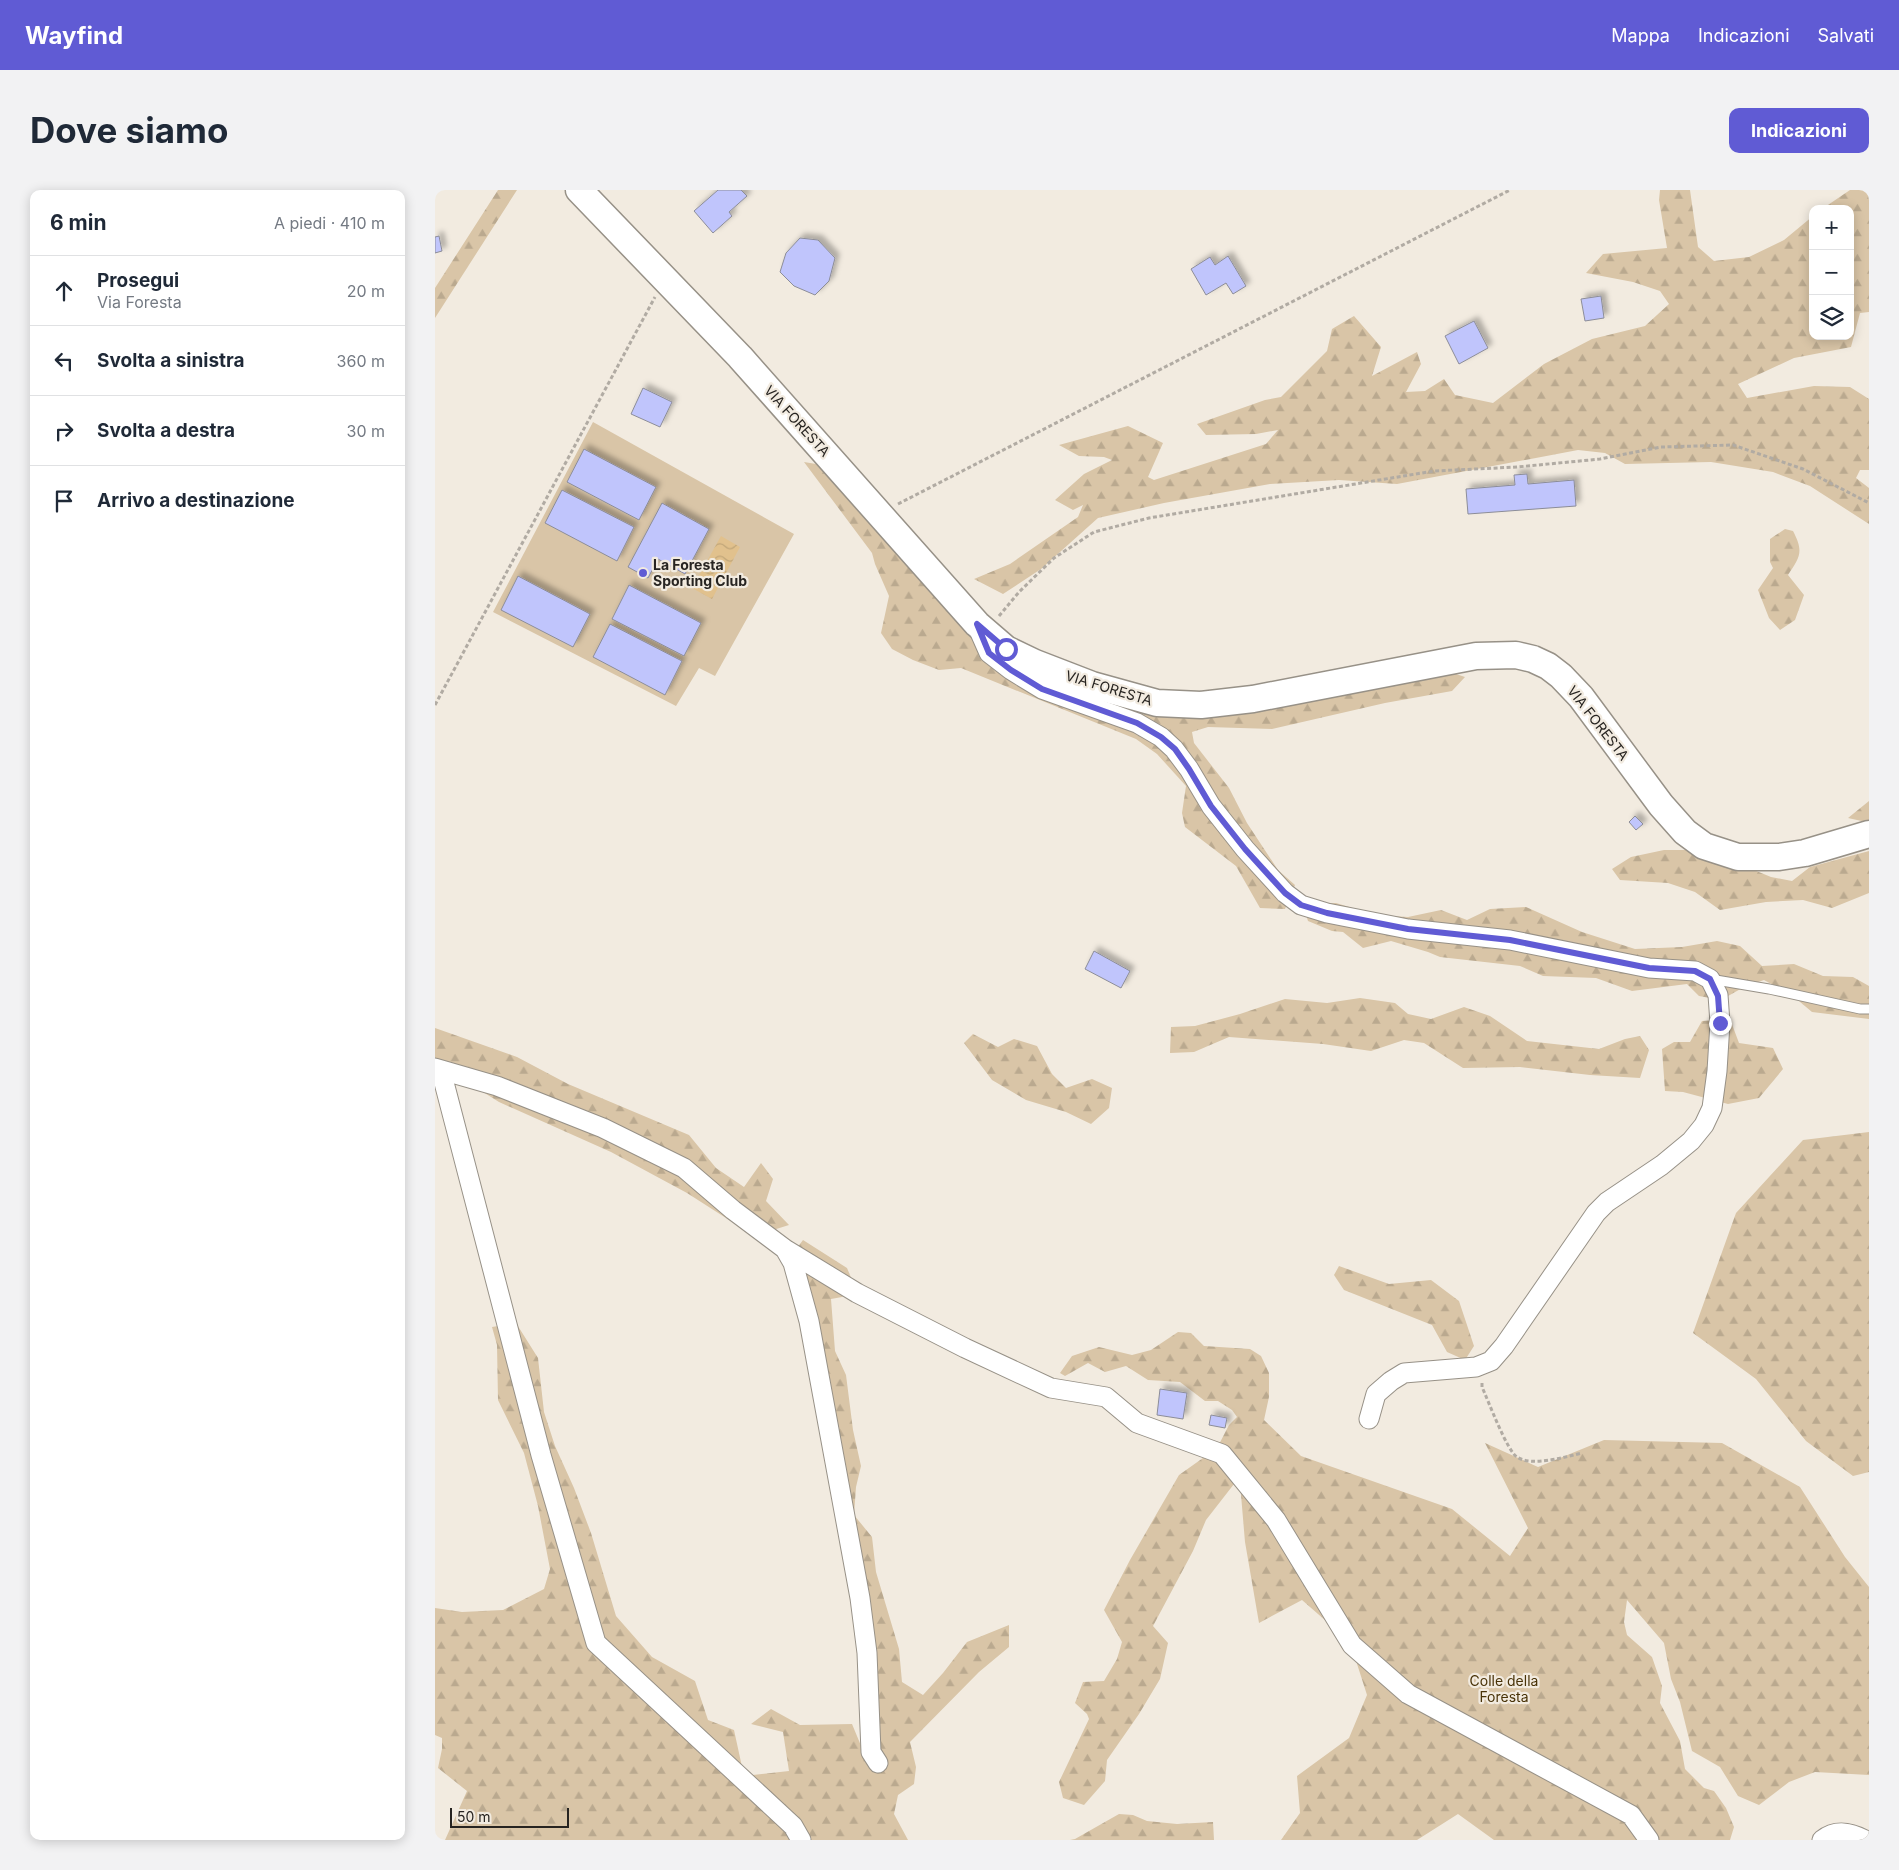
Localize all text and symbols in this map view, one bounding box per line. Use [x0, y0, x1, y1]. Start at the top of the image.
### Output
text: Wayfind [25, 21, 123, 50]
text: Mappa [1611, 25, 1670, 46]
text: Indicazioni [1698, 25, 1790, 46]
text: Salvati [1818, 25, 1874, 46]
button: Indicazioni [1729, 108, 1869, 153]
text: Dove siamo [30, 109, 228, 151]
map controls [1809, 205, 1854, 340]
button: + [1809, 205, 1854, 250]
text: 6 min [50, 210, 107, 235]
text: A piedi · 410 m [274, 213, 385, 233]
button: − [1809, 250, 1854, 295]
text: Prosegui [97, 269, 179, 292]
icon: ahead [50, 277, 78, 305]
text: 20 m [347, 281, 385, 301]
text: Via Foresta [97, 292, 182, 312]
button: layers [1809, 295, 1854, 340]
icon: left [50, 347, 78, 375]
text: Svolta a sinistra [97, 349, 245, 372]
text: 360 m [337, 351, 385, 371]
street label: VIA FORESTA [761, 382, 834, 460]
icon: right [50, 417, 78, 445]
text: Svolta a destra [97, 419, 235, 442]
text: 30 m [347, 421, 385, 441]
icon: arrive [50, 487, 78, 515]
text: Arrivo a destinazione [97, 489, 295, 512]
place label: La Foresta Sporting Club [653, 556, 747, 589]
marker: La Foresta Sporting Club [637, 567, 649, 579]
route start [995, 638, 1018, 661]
street label: VIA FORESTA [1064, 666, 1155, 709]
street label: VIA FORESTA [1564, 682, 1633, 764]
route end [1709, 1012, 1732, 1035]
park label: Colle della Foresta [1470, 1672, 1538, 1705]
scale bar [450, 1805, 569, 1828]
text: 50 m [457, 1808, 491, 1825]

